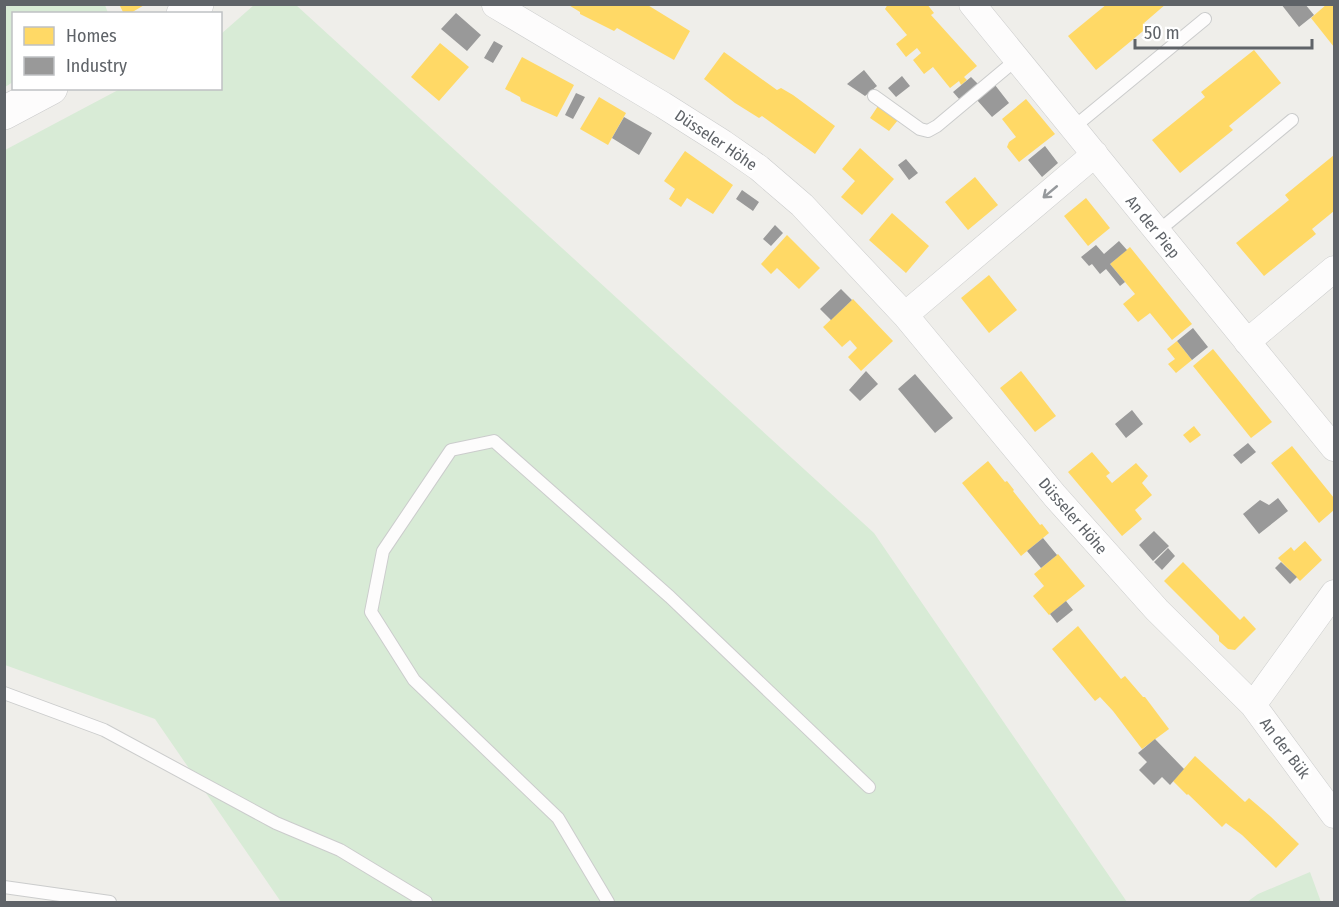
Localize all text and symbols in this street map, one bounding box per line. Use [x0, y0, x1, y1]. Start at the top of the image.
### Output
legend [12, 12, 222, 90]
scale bar [1135, 12, 1312, 50]
text: 50 m [1144, 22, 1180, 44]
text: Homes [66, 25, 117, 47]
text: Industry [66, 55, 127, 77]
street label: Düsseler Höhe [671, 106, 761, 174]
one-way arrow [1042, 185, 1058, 198]
street label: An der Piep [1122, 192, 1184, 262]
street label: Düsseler Höhe [1035, 474, 1111, 558]
street label: An der Bük [1256, 714, 1314, 783]

